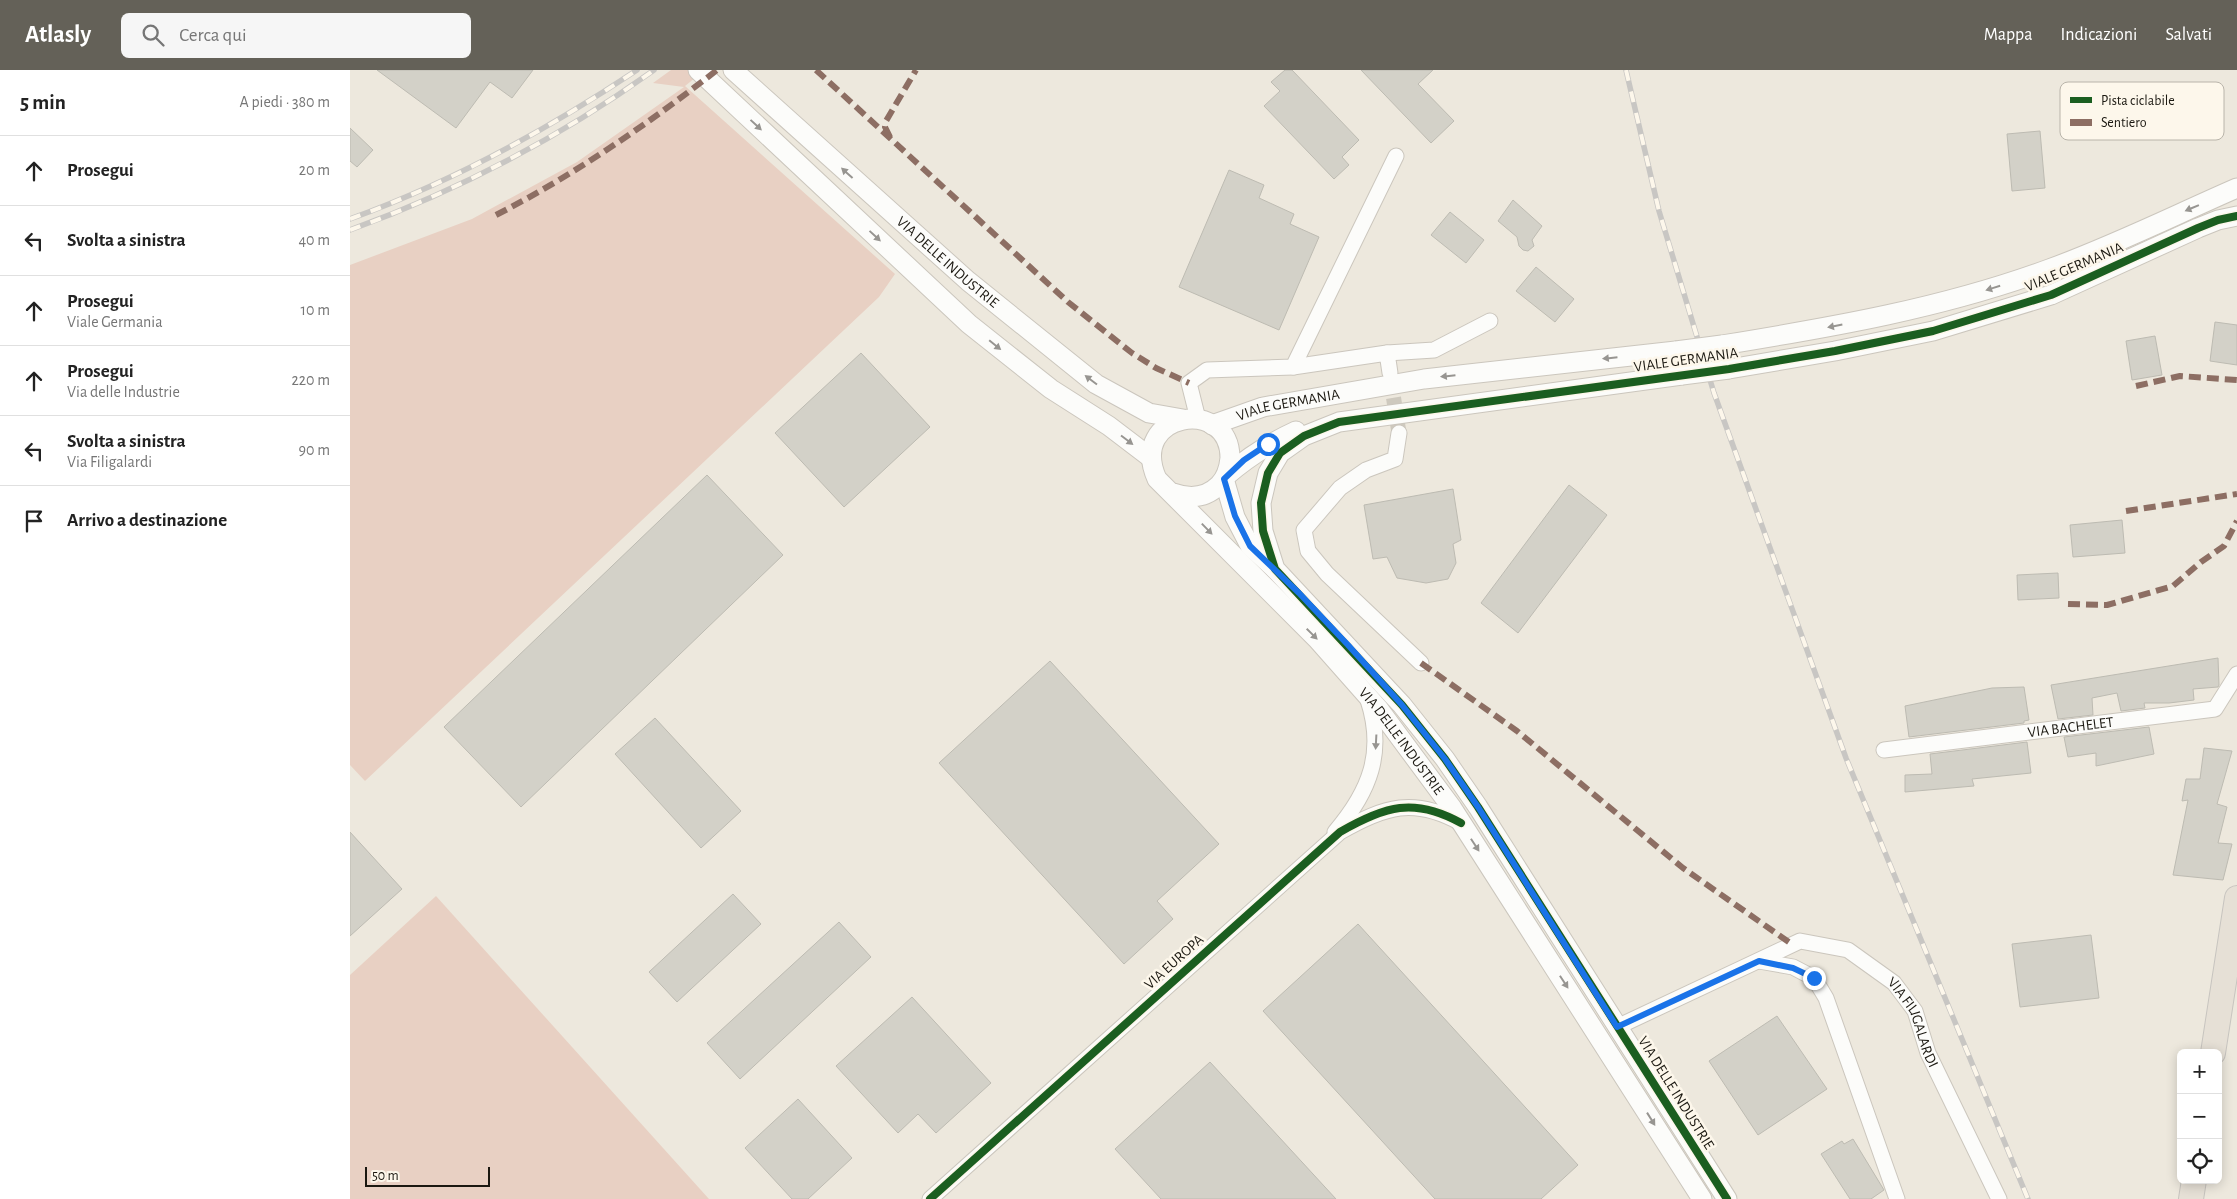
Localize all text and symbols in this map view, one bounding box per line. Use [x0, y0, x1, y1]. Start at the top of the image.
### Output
search box [121, 13, 471, 58]
icon: search [139, 21, 167, 49]
text: Atlasly [25, 23, 91, 47]
text: Cerca qui [179, 26, 247, 45]
text: Mappa [1984, 26, 2033, 44]
text: Indicazioni [2061, 26, 2137, 44]
text: Salvati [2165, 26, 2212, 44]
legend [2060, 82, 2224, 140]
text: 5 min [20, 92, 66, 113]
text: A piedi · 380 m [240, 94, 330, 110]
text: Pista ciclabile [2101, 94, 2175, 108]
text: Sentiero [2101, 116, 2147, 130]
one-way arrow [750, 119, 762, 131]
icon: ahead [20, 157, 48, 185]
text: Prosegui [67, 161, 134, 180]
text: 20 m [299, 162, 330, 178]
one-way arrow [842, 167, 854, 179]
one-way arrow [2185, 204, 2199, 212]
street label: VIA DELLE INDUSTRIE [894, 213, 1002, 310]
icon: left [20, 227, 48, 255]
one-way arrow [868, 230, 880, 242]
text: Svolta a sinistra [67, 231, 186, 250]
text: 40 m [298, 232, 330, 248]
street label: VIALE GERMANIA [2023, 239, 2126, 294]
one-way arrow [1985, 284, 2000, 292]
text: Prosegui [67, 292, 134, 311]
icon: ahead [20, 297, 48, 325]
text: 10 m [301, 302, 330, 318]
text: Viale Germania [67, 314, 163, 330]
one-way arrow [1827, 323, 1843, 331]
one-way arrow [988, 339, 1001, 350]
street label: VIALE GERMANIA [1633, 345, 1739, 375]
one-way arrow [1602, 354, 1618, 362]
text: Prosegui [67, 362, 134, 381]
icon: ahead [20, 367, 48, 395]
text: 220 m [292, 372, 330, 388]
one-way arrow [1440, 372, 1456, 380]
one-way arrow [1085, 374, 1098, 385]
text: Via delle Industrie [67, 384, 180, 400]
street label: VIALE GERMANIA [1234, 386, 1341, 423]
text: Svolta a sinistra [67, 432, 186, 451]
route start [1257, 433, 1280, 456]
one-way arrow [1120, 434, 1133, 445]
icon: left [20, 437, 48, 465]
text: 90 m [299, 442, 330, 458]
text: Via Filigalardi [67, 454, 152, 470]
icon: arrive [20, 507, 48, 535]
text: Arrivo a destinazione [67, 511, 227, 530]
one-way arrow [1201, 522, 1213, 534]
one-way arrow [1306, 628, 1318, 640]
street label: VIA DELLE INDUSTRIE [1356, 685, 1447, 797]
street label: VIA BACHELET [2027, 714, 2115, 740]
one-way arrow [1371, 734, 1379, 750]
one-way arrow [1471, 838, 1480, 852]
street label: VIA EUROPA [1142, 932, 1207, 992]
route end [1803, 967, 1826, 990]
street label: VIA FILIGALARDI [1885, 974, 1941, 1070]
one-way arrow [1559, 975, 1568, 988]
street label: VIA DELLE INDUSTRIE [1635, 1034, 1717, 1152]
map controls [2177, 1049, 2222, 1184]
button: + [2177, 1049, 2222, 1094]
button: − [2177, 1094, 2222, 1139]
one-way arrow [1646, 1112, 1656, 1125]
button: locate [2177, 1139, 2222, 1184]
scale bar [365, 1164, 490, 1187]
text: 50 m [372, 1169, 399, 1183]

